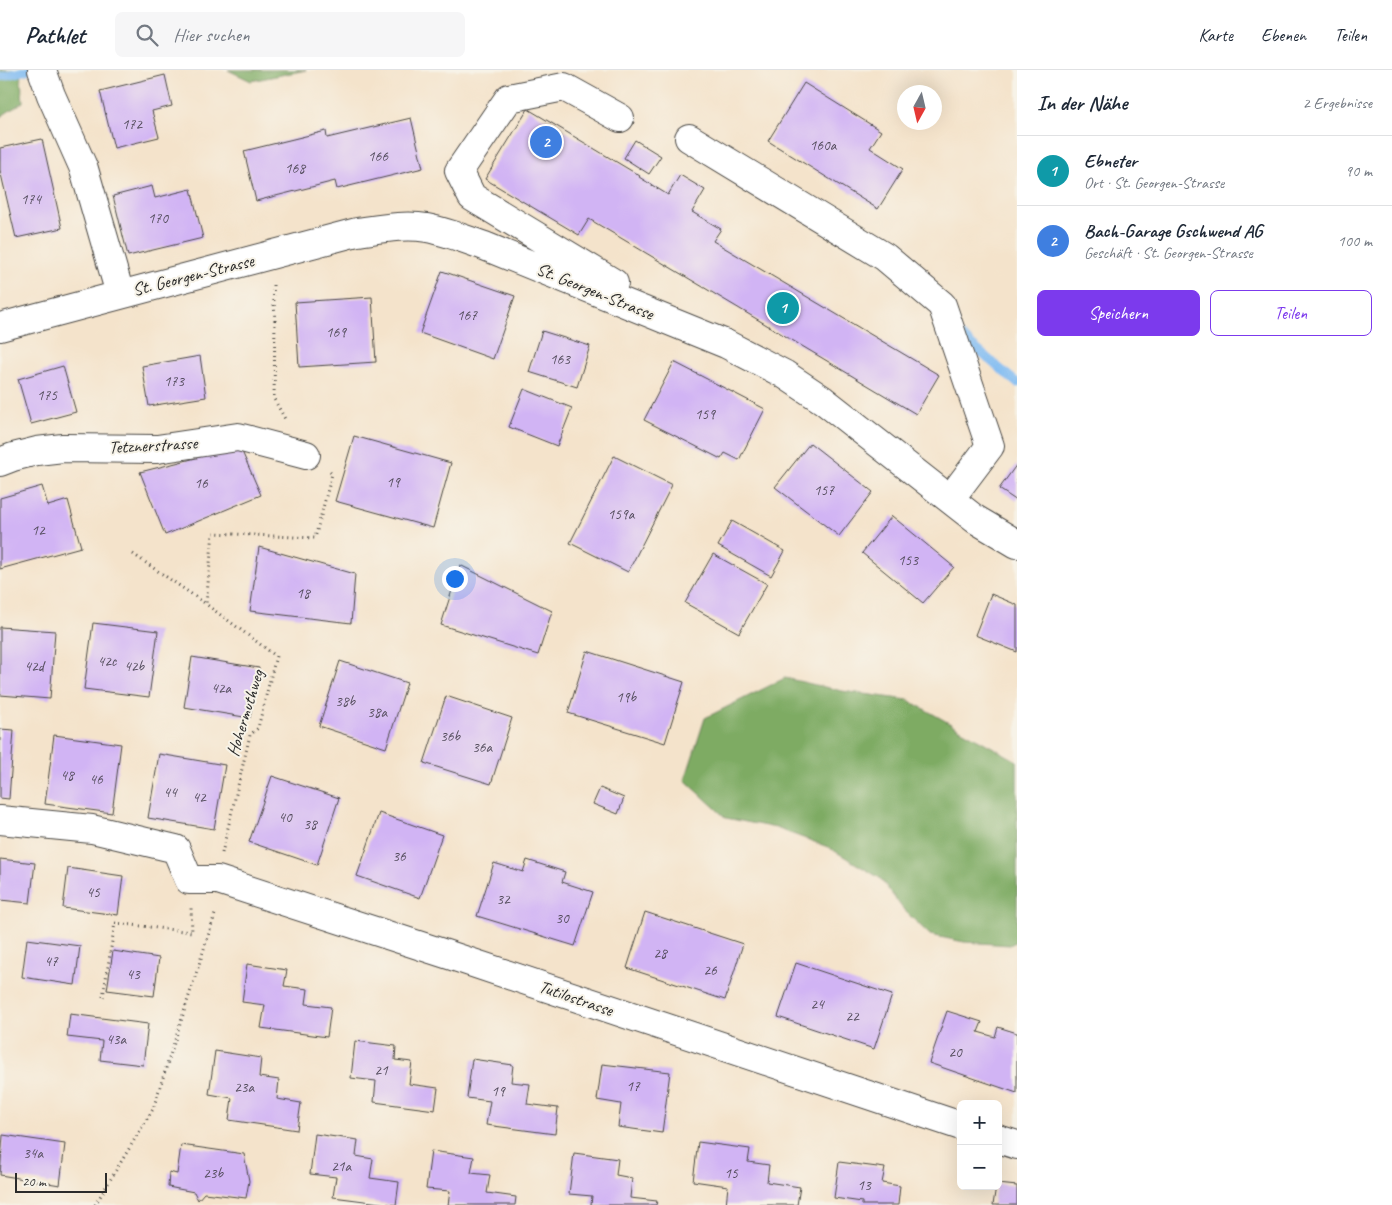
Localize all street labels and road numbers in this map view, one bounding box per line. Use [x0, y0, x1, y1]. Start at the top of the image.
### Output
street label: St. Georgen-Strasse [130, 249, 257, 301]
street label: St. Georgen-Strasse [533, 258, 658, 325]
street label: Tetznerstrasse [108, 432, 199, 458]
street label: Hohermuthweg [221, 665, 269, 759]
street label: Tutilostrasse [536, 975, 617, 1021]

